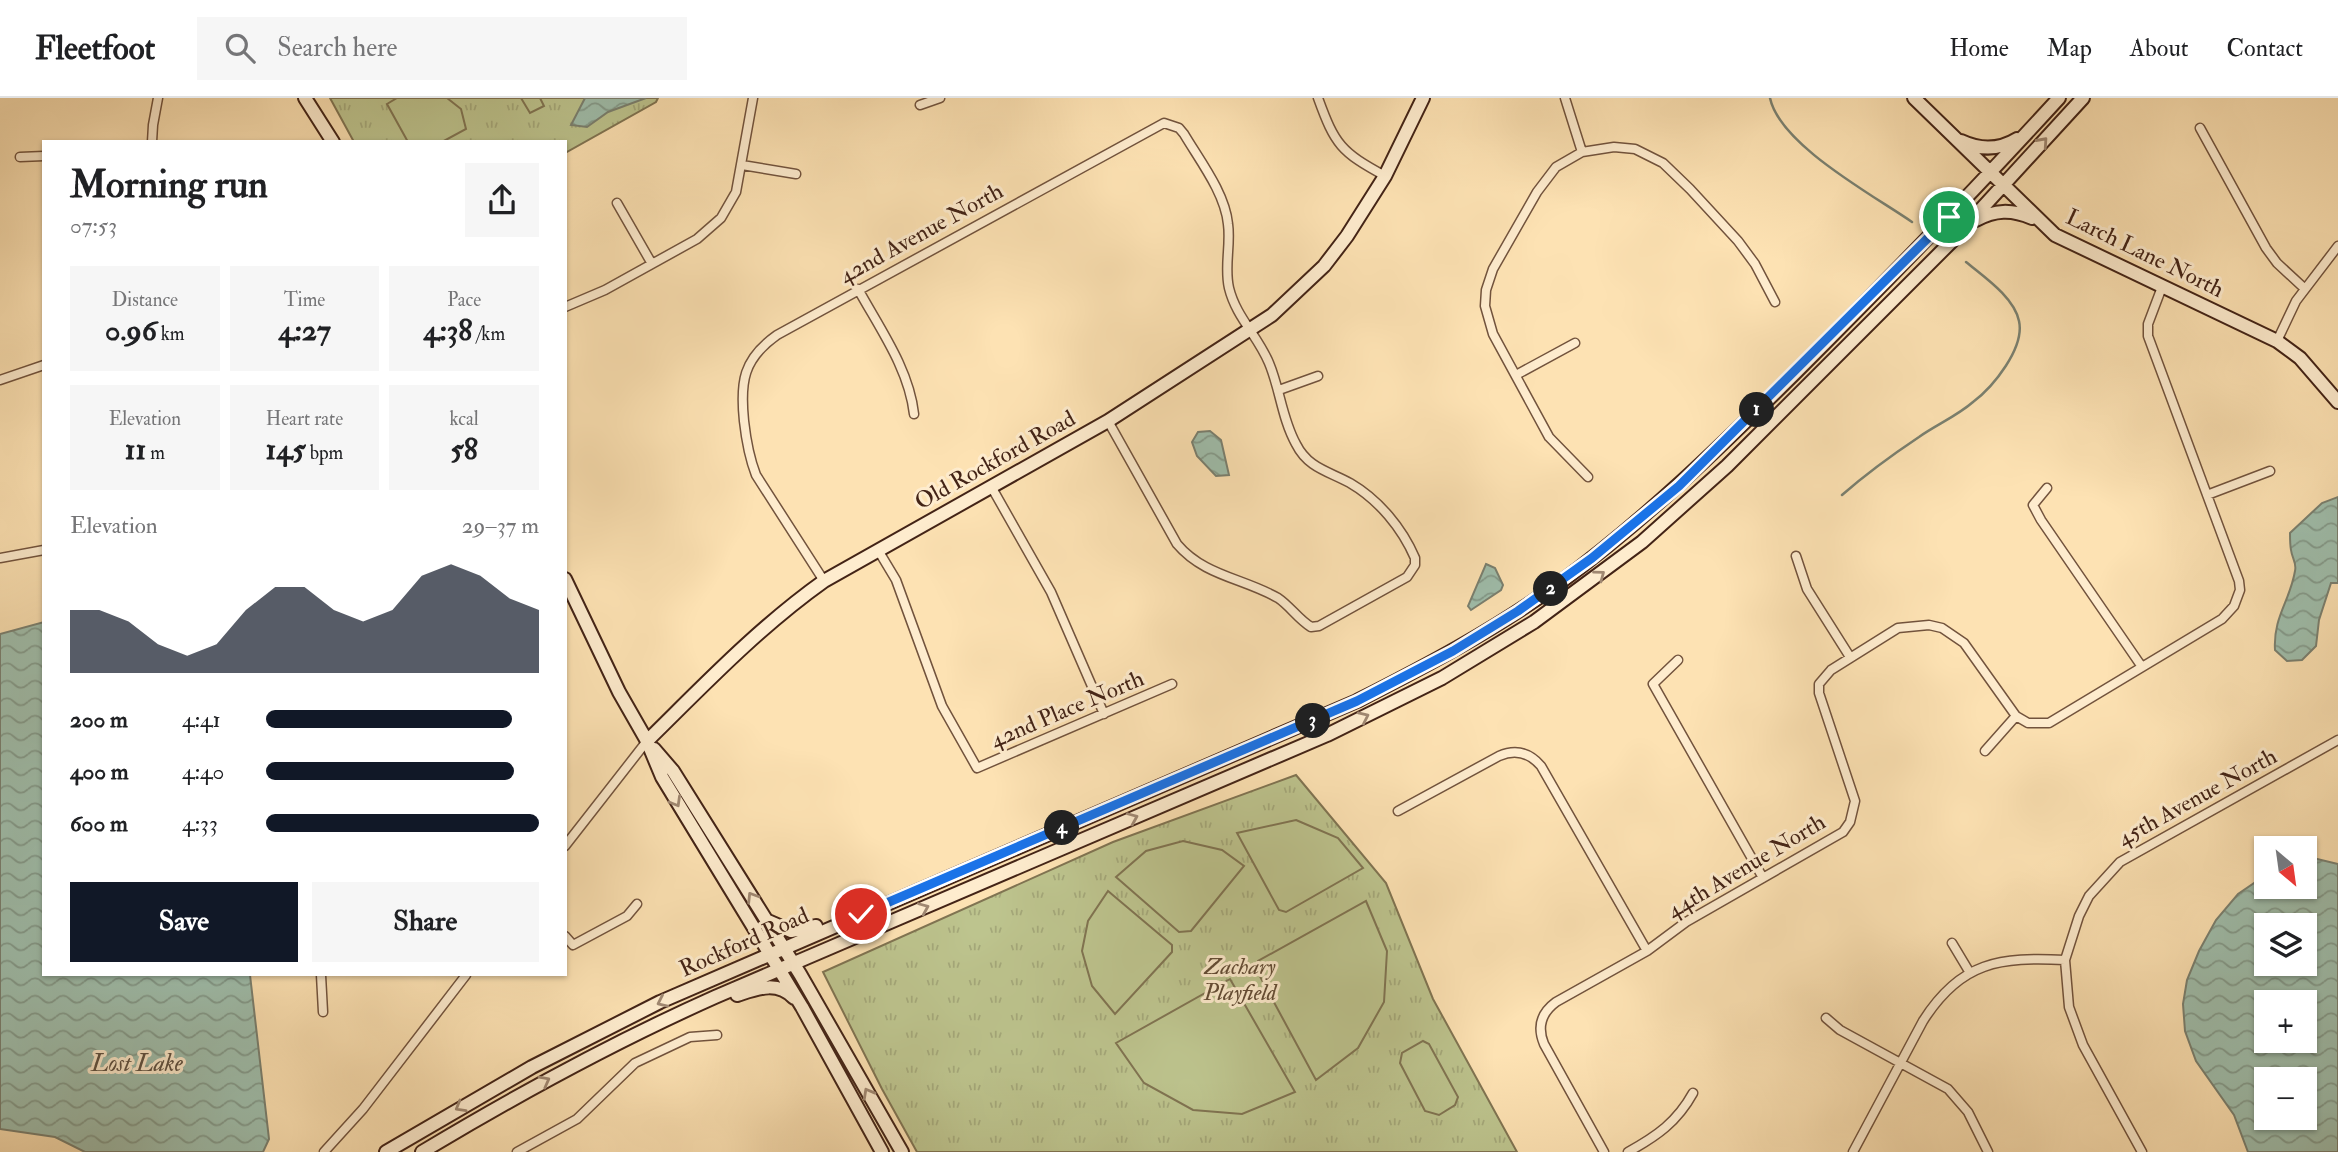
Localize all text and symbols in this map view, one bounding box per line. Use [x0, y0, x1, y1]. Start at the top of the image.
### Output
search box [197, 17, 687, 80]
text: Fleetfoot [35, 28, 155, 69]
icon: search [221, 29, 259, 67]
text: Search here [277, 32, 397, 64]
text: Home [1949, 33, 2009, 64]
text: Map [2047, 33, 2092, 64]
text: About [2130, 33, 2189, 64]
text: Contact [2227, 33, 2303, 64]
one-way arrow [2035, 137, 2048, 150]
text: Morning run [70, 161, 268, 209]
button: share [465, 163, 539, 237]
street label: 42nd Avenue North [834, 176, 1008, 290]
pin [1919, 187, 1979, 247]
icon: arrive [1930, 198, 1968, 236]
street label: Larch Lane North [2061, 202, 2229, 304]
text: 07:53 [70, 211, 117, 240]
text: Distance [112, 288, 178, 312]
text: Time [284, 288, 325, 312]
text: Pace [447, 288, 481, 312]
text: 0.96 [105, 312, 157, 349]
text: 4:27 [278, 312, 331, 349]
text: 4:38 [423, 312, 472, 349]
text: km [157, 322, 185, 346]
text: /km [472, 322, 505, 346]
pin: 1 [1740, 392, 1774, 428]
text: 1 [1753, 397, 1760, 421]
street label: Old Rockford Road [910, 404, 1080, 516]
text: Elevation [109, 407, 181, 431]
text: Heart rate [266, 407, 343, 431]
text: kcal [450, 407, 479, 431]
text: 11 [125, 431, 146, 468]
text: 145 [266, 431, 306, 468]
text: 58 [451, 431, 478, 468]
text: m [146, 441, 165, 465]
text: bpm [306, 441, 343, 465]
text: Elevation [70, 511, 158, 540]
text: 29–37 m [462, 511, 539, 540]
one-way arrow [1592, 570, 1605, 583]
pin: 2 [1534, 572, 1568, 606]
text: 2 [1546, 576, 1555, 600]
street label: 42nd Place North [986, 664, 1148, 754]
pin: 3 [1296, 704, 1330, 738]
text: 200 m [70, 705, 128, 734]
text: 4:41 [182, 705, 221, 734]
text: 3 [1309, 708, 1316, 732]
one-way arrow [1357, 712, 1369, 726]
street label: 45th Avenue North [2112, 741, 2282, 853]
text: 400 m [70, 757, 129, 786]
text: 4:40 [182, 757, 224, 786]
one-way arrow [668, 795, 681, 808]
street label: 44th Avenue North [1661, 807, 1831, 925]
text: 600 m [70, 809, 128, 838]
text: 4:33 [182, 809, 218, 838]
pin: 4 [1044, 810, 1080, 846]
one-way arrow [1126, 812, 1138, 826]
text: 4 [1056, 815, 1067, 839]
north arrow [2254, 836, 2317, 900]
map controls [2254, 836, 2317, 1130]
button: Save [70, 882, 298, 962]
button: Share [312, 882, 539, 962]
pin [831, 884, 891, 944]
one-way arrow [747, 892, 760, 905]
icon: check [842, 895, 880, 933]
street label: Rockford Road [675, 901, 813, 983]
one-way arrow [917, 902, 929, 916]
button: layers [2254, 913, 2317, 976]
park label: Zachary Playfield [1202, 952, 1278, 1007]
button: + [2254, 990, 2317, 1053]
one-way arrow [657, 993, 669, 1007]
water label: Lost Lake [90, 1048, 184, 1079]
button: − [2254, 1067, 2317, 1130]
one-way arrow [538, 1076, 550, 1089]
one-way arrow [863, 1087, 876, 1100]
one-way arrow [455, 1099, 468, 1112]

